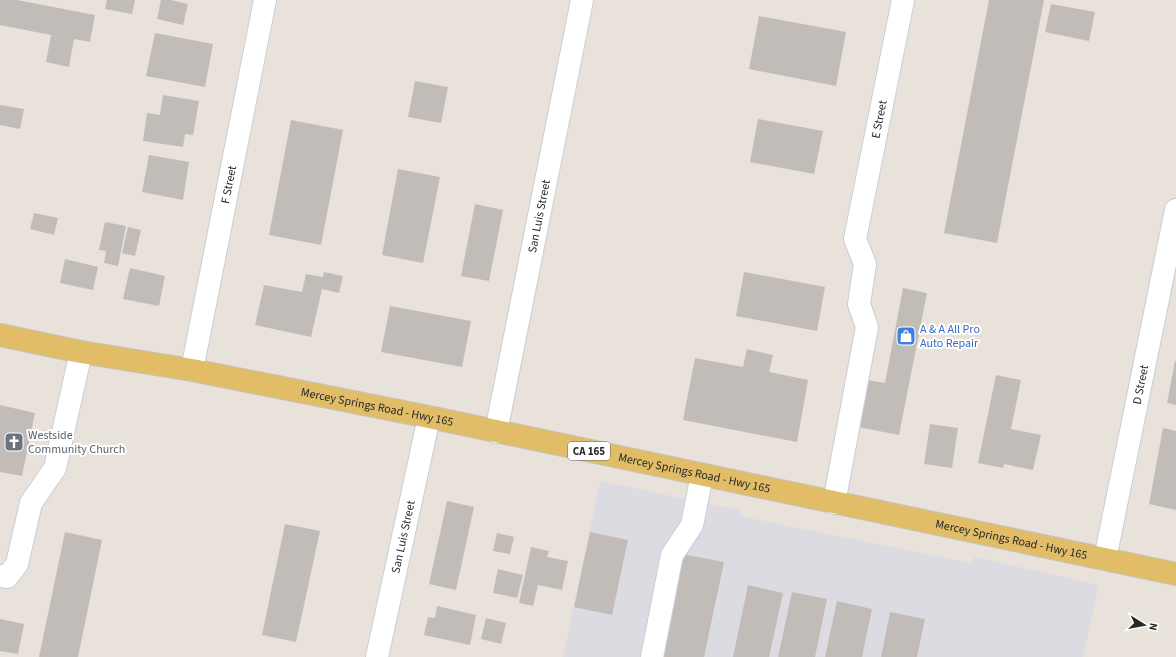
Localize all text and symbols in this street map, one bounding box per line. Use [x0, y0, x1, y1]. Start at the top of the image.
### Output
street label: E Street [867, 99, 892, 140]
street label: F Street [217, 164, 241, 205]
street label: San Luis Street [524, 178, 555, 254]
place label: A & A All Pro Auto Repair [920, 321, 980, 352]
shop icon: A & A All Pro Auto Repair [895, 325, 917, 347]
street label: D Street [1129, 363, 1153, 406]
street label: Mercey Springs Road - Hwy 165 [299, 384, 455, 431]
place label: Westside Community Church [28, 427, 125, 458]
church icon: Westside Community Church [3, 431, 25, 453]
road number: CA 165 [568, 442, 610, 460]
street label: Mercey Springs Road - Hwy 165 [617, 449, 772, 498]
street label: San Luis Street [387, 499, 420, 575]
street label: Mercey Springs Road - Hwy 165 [934, 516, 1089, 564]
north arrow [1124, 605, 1164, 645]
text: N [1145, 622, 1161, 632]

